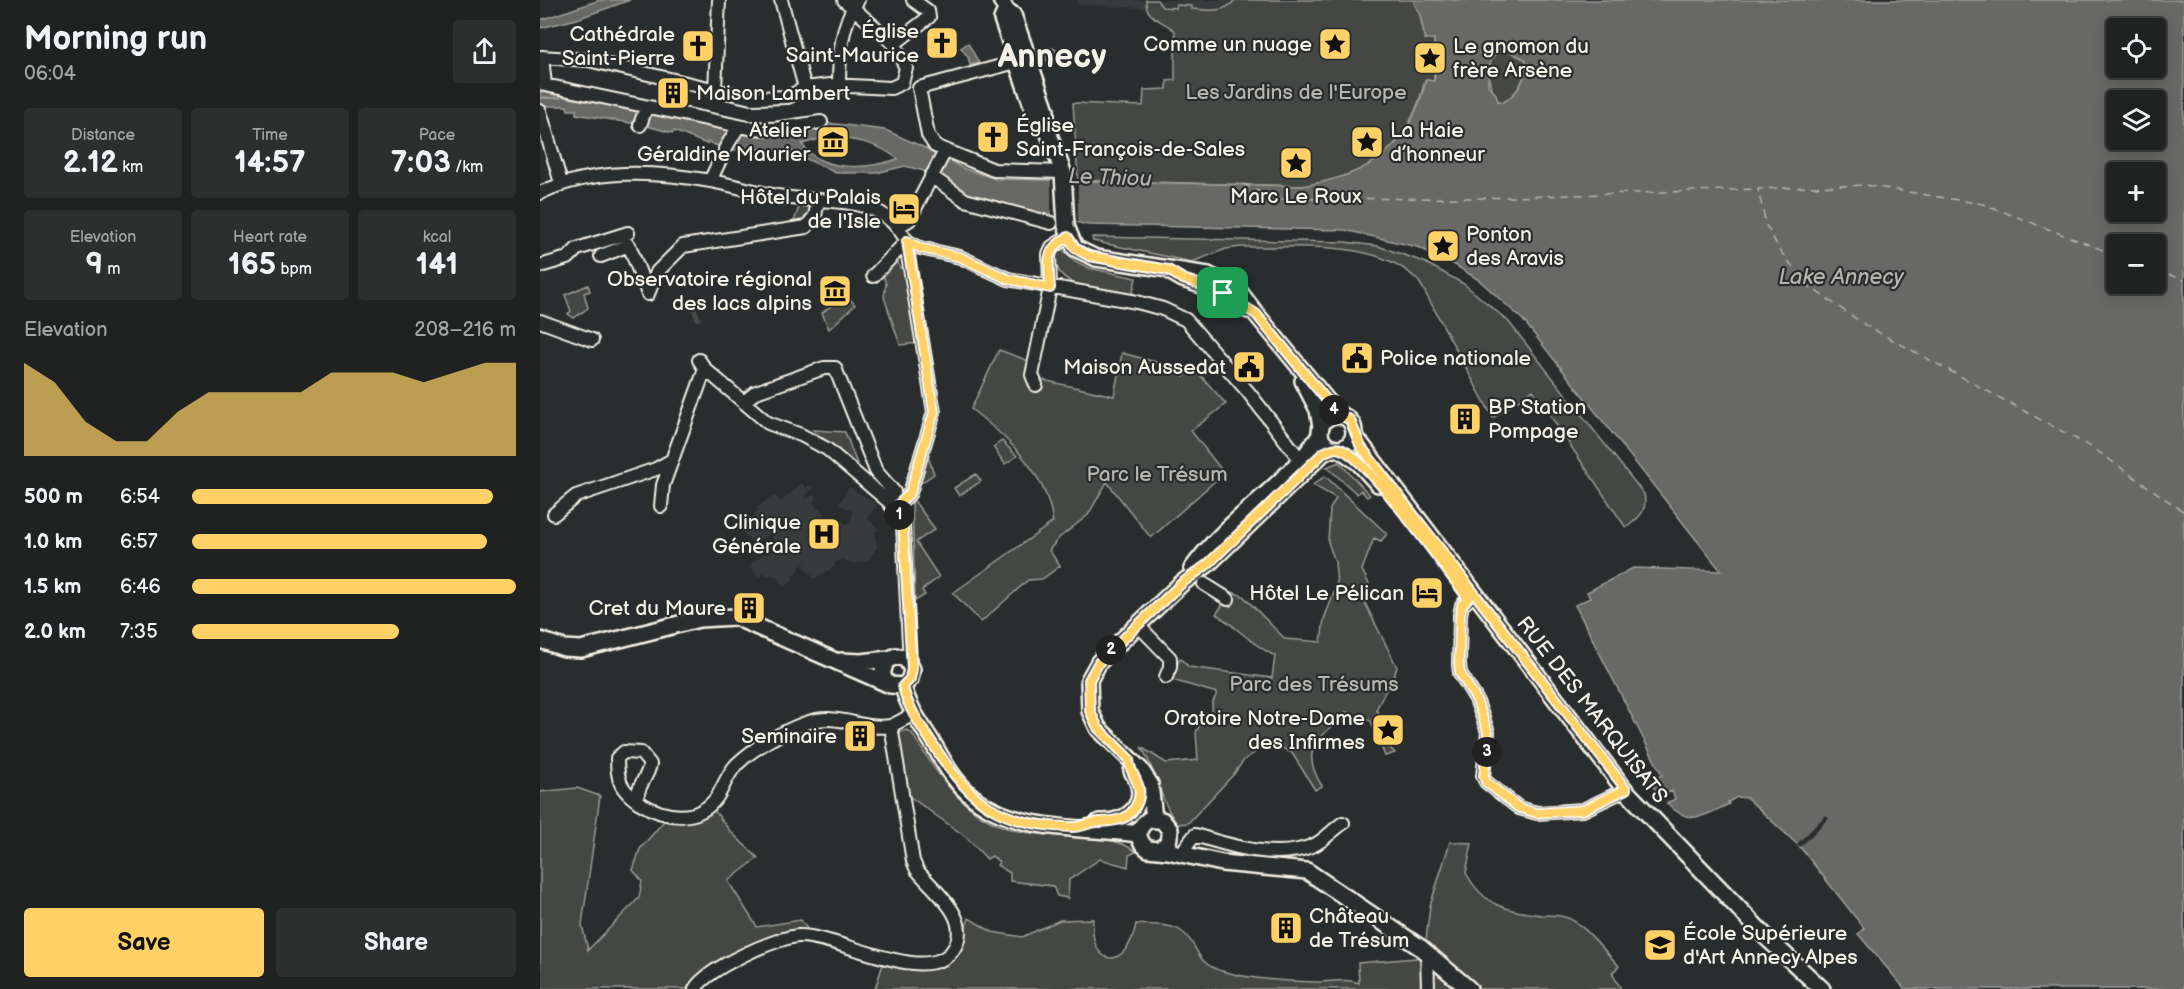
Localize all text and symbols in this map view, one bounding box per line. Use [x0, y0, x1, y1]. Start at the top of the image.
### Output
map controls [2106, 18, 2166, 294]
button: locate [2106, 18, 2166, 78]
text: Morning run [24, 19, 207, 59]
place label: Église Saint-Maurice [786, 19, 919, 68]
button: share [453, 20, 516, 83]
place label: Cathédrale Saint-Pierre [562, 22, 675, 71]
church icon: Église Saint-Maurice [924, 25, 960, 61]
place icon: Comme un nuage [1317, 26, 1353, 62]
church icon: Cathédrale Saint-Pierre [680, 28, 716, 64]
place label: Comme un nuage [1143, 32, 1312, 57]
place label: Le gnomon du frère Arsène [1453, 34, 1589, 83]
district label: Annecy [997, 37, 1106, 77]
place icon: Le gnomon du frère Arsène [1412, 40, 1448, 76]
text: 06:04 [24, 62, 76, 86]
building icon: Maison Lambert [655, 75, 691, 111]
park label: Les Jardins de l'Europe [1185, 80, 1407, 105]
place label: Maison Lambert [696, 81, 851, 106]
button: layers [2106, 90, 2166, 150]
place label: Église Saint-François-de-Sales [1016, 113, 1245, 162]
place label: Atelier Géraldine Maurier [637, 118, 810, 167]
place label: La Haie d’honneur [1390, 118, 1485, 167]
church icon: Église Saint-François-de-Sales [975, 119, 1011, 155]
museum icon: Atelier Géraldine Maurier [815, 124, 851, 160]
place icon: La Haie d’honneur [1349, 124, 1385, 160]
text: Distance [71, 126, 135, 145]
text: Time [252, 126, 288, 145]
text: Pace [419, 126, 455, 145]
text: 2.12 [63, 145, 118, 181]
text: 14:57 [234, 145, 306, 181]
text: 7:03 [391, 145, 451, 181]
place icon: Marc Le Roux [1278, 145, 1314, 181]
text: km [118, 158, 143, 177]
text: /km [451, 158, 483, 177]
button: + [2106, 162, 2166, 222]
water label: Le Thiou [1068, 163, 1152, 193]
place label: Marc Le Roux [1230, 184, 1362, 209]
place label: Hôtel du Palais de l'Isle [740, 185, 881, 234]
hotel icon: Hôtel du Palais de l'Isle [886, 191, 922, 227]
place label: Ponton des Aravis [1466, 222, 1564, 271]
text: Elevation [70, 228, 136, 247]
text: Heart rate [233, 228, 307, 247]
text: kcal [423, 228, 451, 247]
place icon: Ponton des Aravis [1425, 228, 1461, 264]
button: − [2106, 234, 2166, 294]
text: 9 [85, 247, 103, 283]
text: 165 [228, 247, 276, 283]
text: 141 [416, 247, 458, 283]
text: m [103, 260, 121, 279]
text: bpm [276, 260, 312, 279]
water label: Lake Annecy [1778, 264, 1905, 291]
place label: Observatoire régional des lacs alpins [607, 267, 812, 316]
pin [1197, 267, 1248, 318]
museum icon: Observatoire régional des lacs alpins [817, 273, 853, 309]
icon: arrive [1206, 276, 1239, 309]
text: Elevation [24, 318, 107, 342]
text: 208–216 m [414, 318, 516, 342]
public building icon: Police nationale [1339, 340, 1375, 376]
place label: Police nationale [1380, 346, 1531, 371]
public building icon: Maison Aussedat [1231, 349, 1267, 385]
place label: Maison Aussedat [1063, 355, 1227, 380]
pin: 4 [1319, 395, 1349, 425]
place label: BP Station Pompage [1488, 395, 1586, 444]
text: 4 [1329, 400, 1339, 419]
building icon: BP Station Pompage [1447, 401, 1483, 437]
park label: Parc le Trésum [1086, 462, 1228, 487]
text: 500 m [24, 485, 83, 509]
text: 6:54 [120, 485, 160, 509]
pin: 1 [884, 500, 914, 530]
text: 1 [896, 505, 902, 524]
place label: Clinique Générale [712, 510, 801, 559]
hospital icon: Clinique Générale [806, 516, 842, 552]
text: 1.0 km [24, 530, 82, 554]
text: 6:57 [120, 530, 158, 554]
text: 1.5 km [24, 575, 81, 599]
text: 6:46 [120, 575, 161, 599]
hotel icon: Hôtel Le Pélican [1409, 575, 1445, 611]
place label: Hôtel Le Pélican [1249, 581, 1404, 606]
building icon: Cret du Maure [731, 590, 767, 626]
place label: Cret du Maure [589, 596, 726, 621]
street label: RUE DES MARQUISATS [1511, 612, 1673, 808]
text: 2.0 km [24, 620, 86, 644]
text: 7:35 [120, 620, 158, 644]
pin: 2 [1096, 635, 1126, 665]
text: 2 [1106, 640, 1116, 659]
park label: Parc des Trésums [1229, 672, 1399, 697]
place label: Oratoire Notre-Dame des Infirmes [1164, 706, 1365, 755]
place icon: Oratoire Notre-Dame des Infirmes [1370, 712, 1406, 748]
building icon: Seminaire [842, 718, 878, 754]
place label: Seminaire [741, 724, 837, 749]
pin: 3 [1472, 737, 1502, 767]
text: 3 [1482, 742, 1492, 761]
place label: Château de Trésum [1309, 904, 1409, 953]
button: Save [24, 908, 264, 977]
button: Share [276, 908, 516, 977]
building icon: Château de Trésum [1268, 910, 1304, 946]
place label: École Supérieure d'Art Annecy Alpes [1683, 921, 1858, 970]
school or university icon: École Supérieure d'Art Annecy Alpes [1642, 927, 1678, 963]

